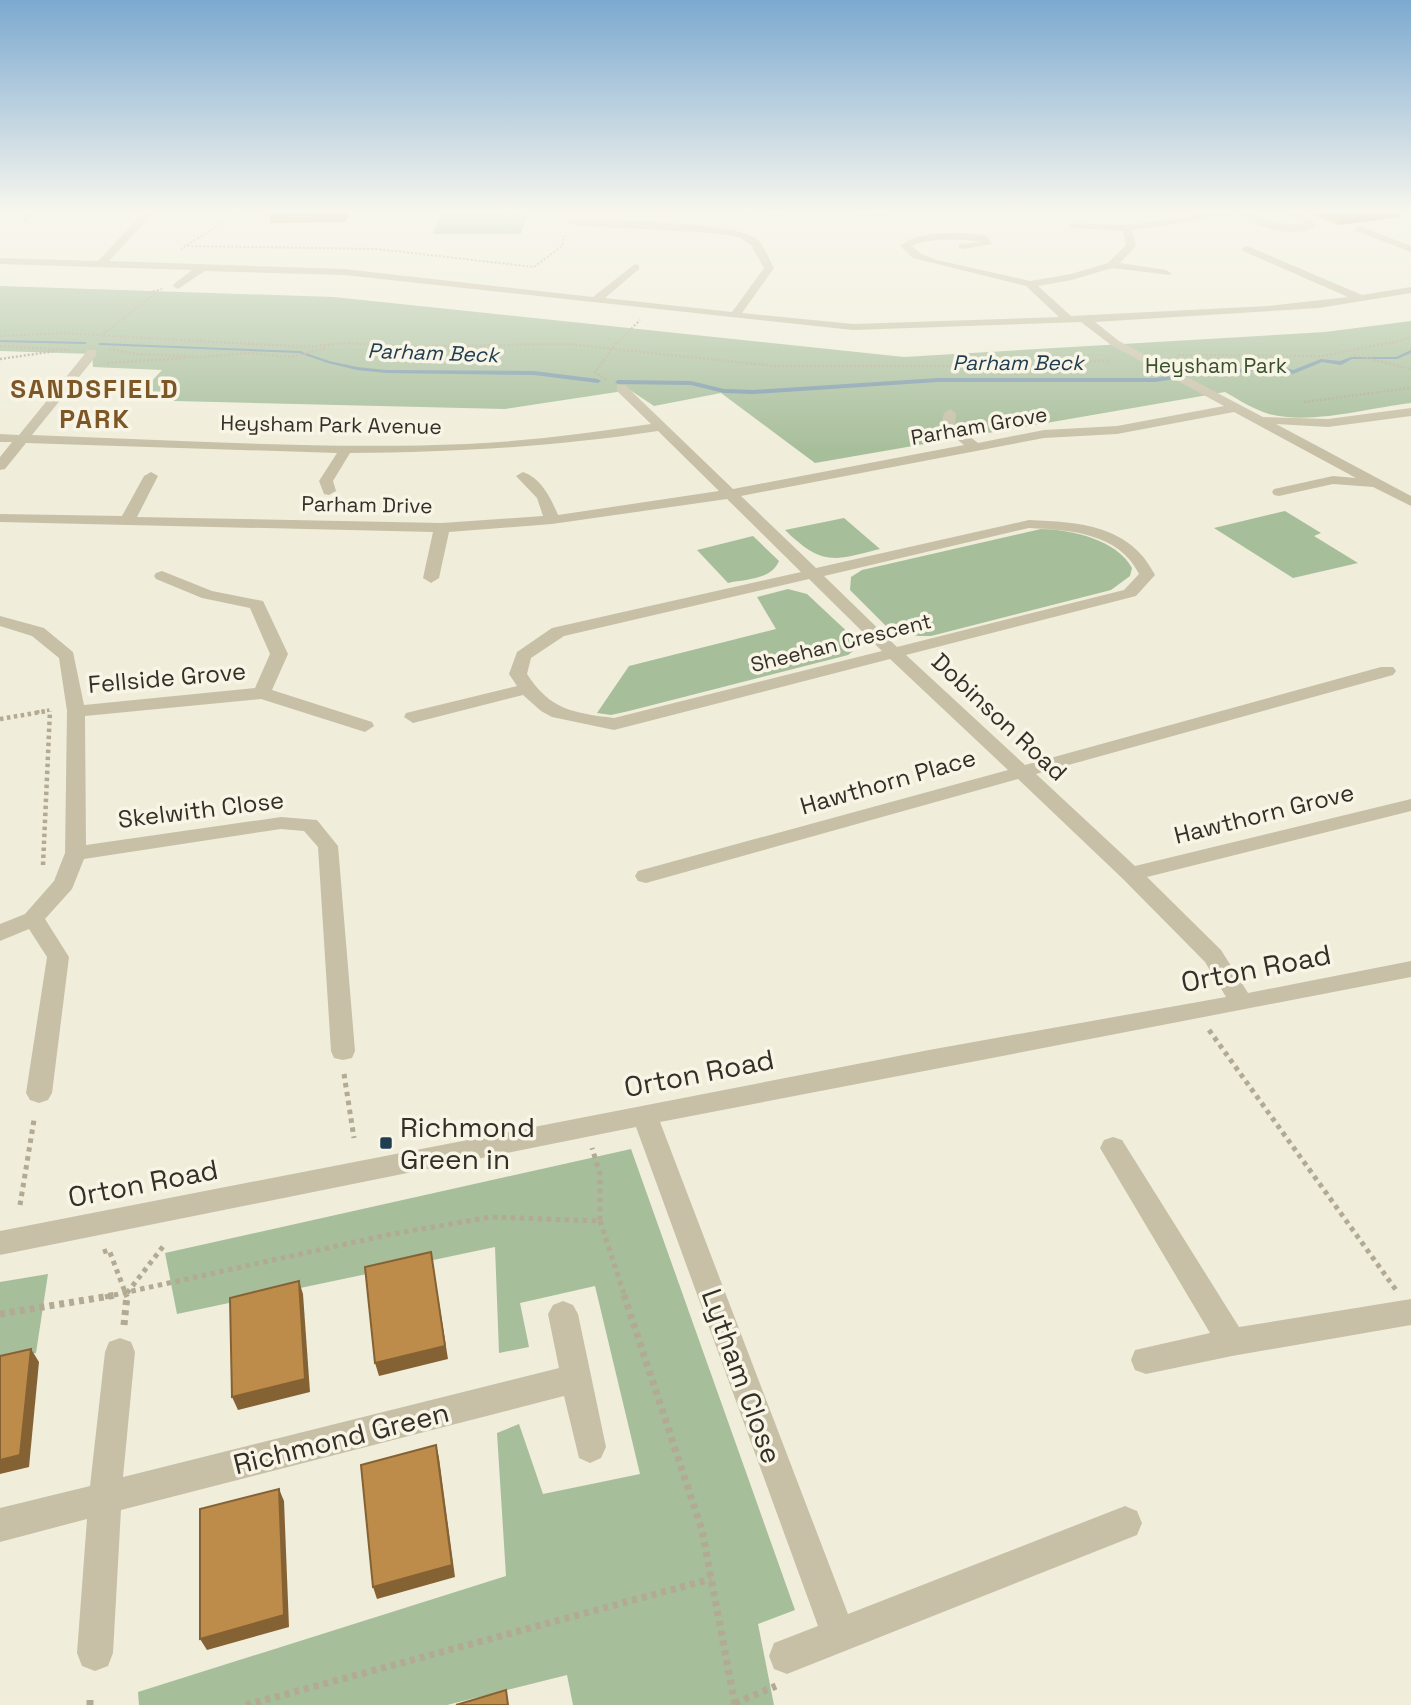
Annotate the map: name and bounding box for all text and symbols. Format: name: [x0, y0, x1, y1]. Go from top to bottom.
water label: Parham Beck: [367, 337, 502, 368]
water label: Parham Beck: [953, 349, 1086, 376]
park label: Heysham Park: [1145, 352, 1287, 379]
district label: SANDSFIELD PARK: [10, 372, 180, 436]
street label: Parham Grove: [909, 400, 1049, 451]
street label: Heysham Park Avenue: [220, 409, 442, 440]
street label: Parham Drive: [301, 490, 433, 519]
street label: Sheehan Crescent: [748, 607, 934, 678]
street label: Dobinson Road: [925, 646, 1074, 787]
street label: Fellside Grove: [87, 655, 247, 700]
street label: Hawthorn Place: [796, 742, 979, 821]
street label: Hawthorn Grove: [1171, 776, 1357, 851]
street label: Skelwith Close: [116, 784, 286, 835]
street label: Orton Road: [1178, 936, 1334, 1000]
street label: Orton Road: [621, 1041, 777, 1105]
place label: Richmond Green in: [400, 1109, 535, 1177]
marker: Richmond Green in: [378, 1135, 394, 1151]
street label: Orton Road: [65, 1151, 221, 1215]
street label: Lytham Close: [694, 1284, 790, 1468]
street label: Richmond Green: [229, 1394, 453, 1482]

